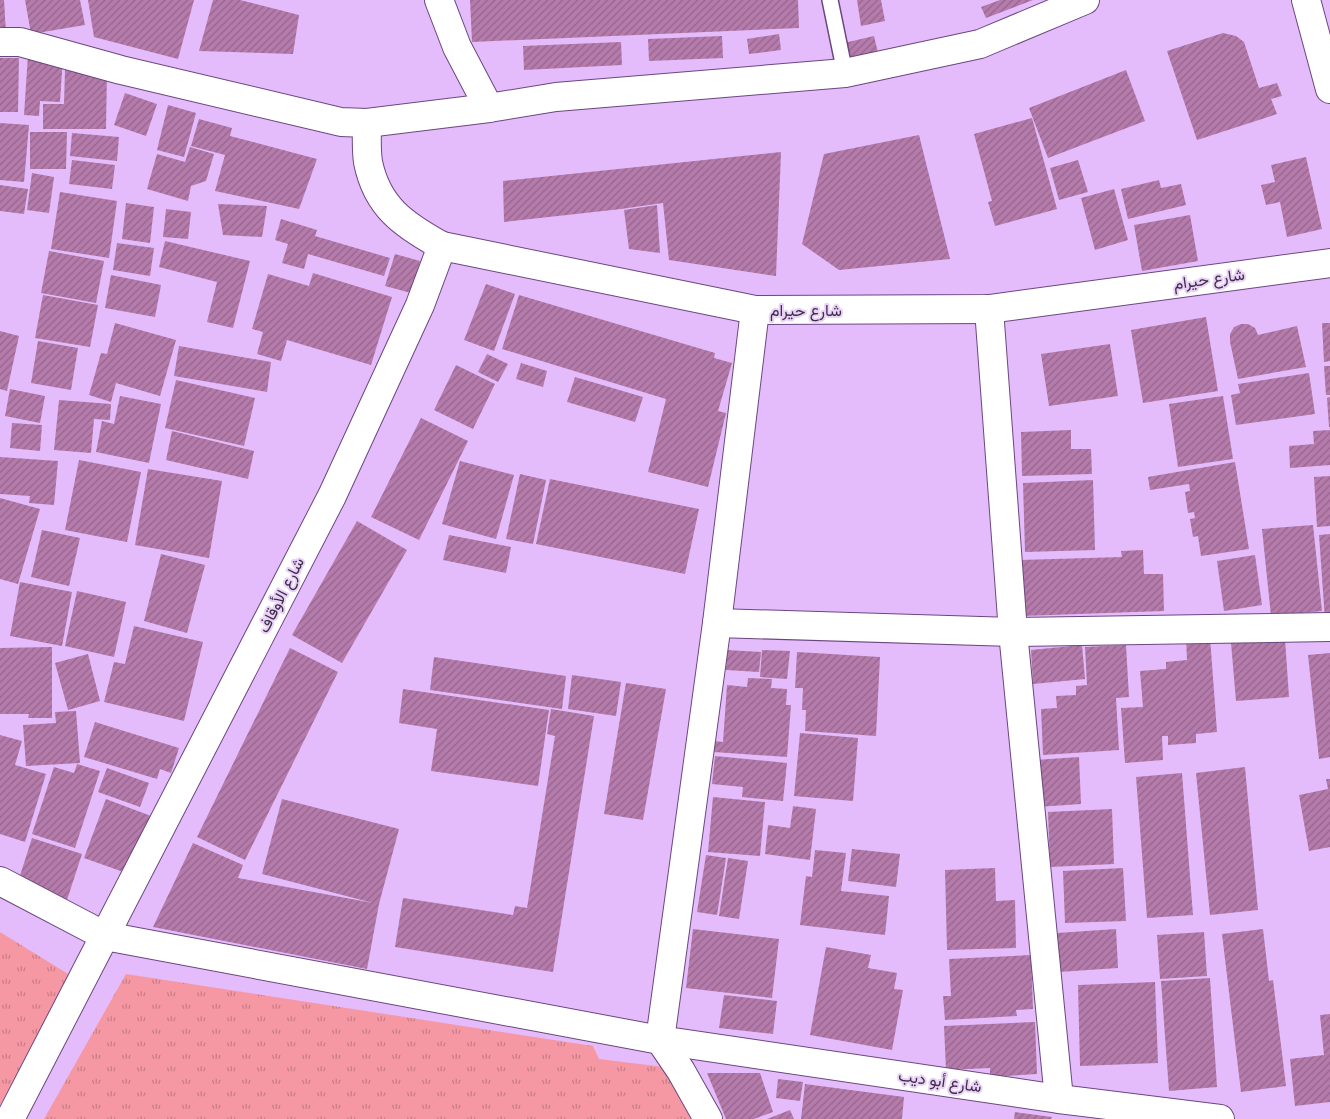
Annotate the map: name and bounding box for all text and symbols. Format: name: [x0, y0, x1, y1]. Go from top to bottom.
street label: شارع حيرام: [1172, 264, 1246, 295]
street label: شارع حيرام: [770, 300, 842, 322]
street label: شارع الأوقاف: [253, 554, 310, 637]
street label: شارع أبو ديب: [897, 1065, 983, 1098]

